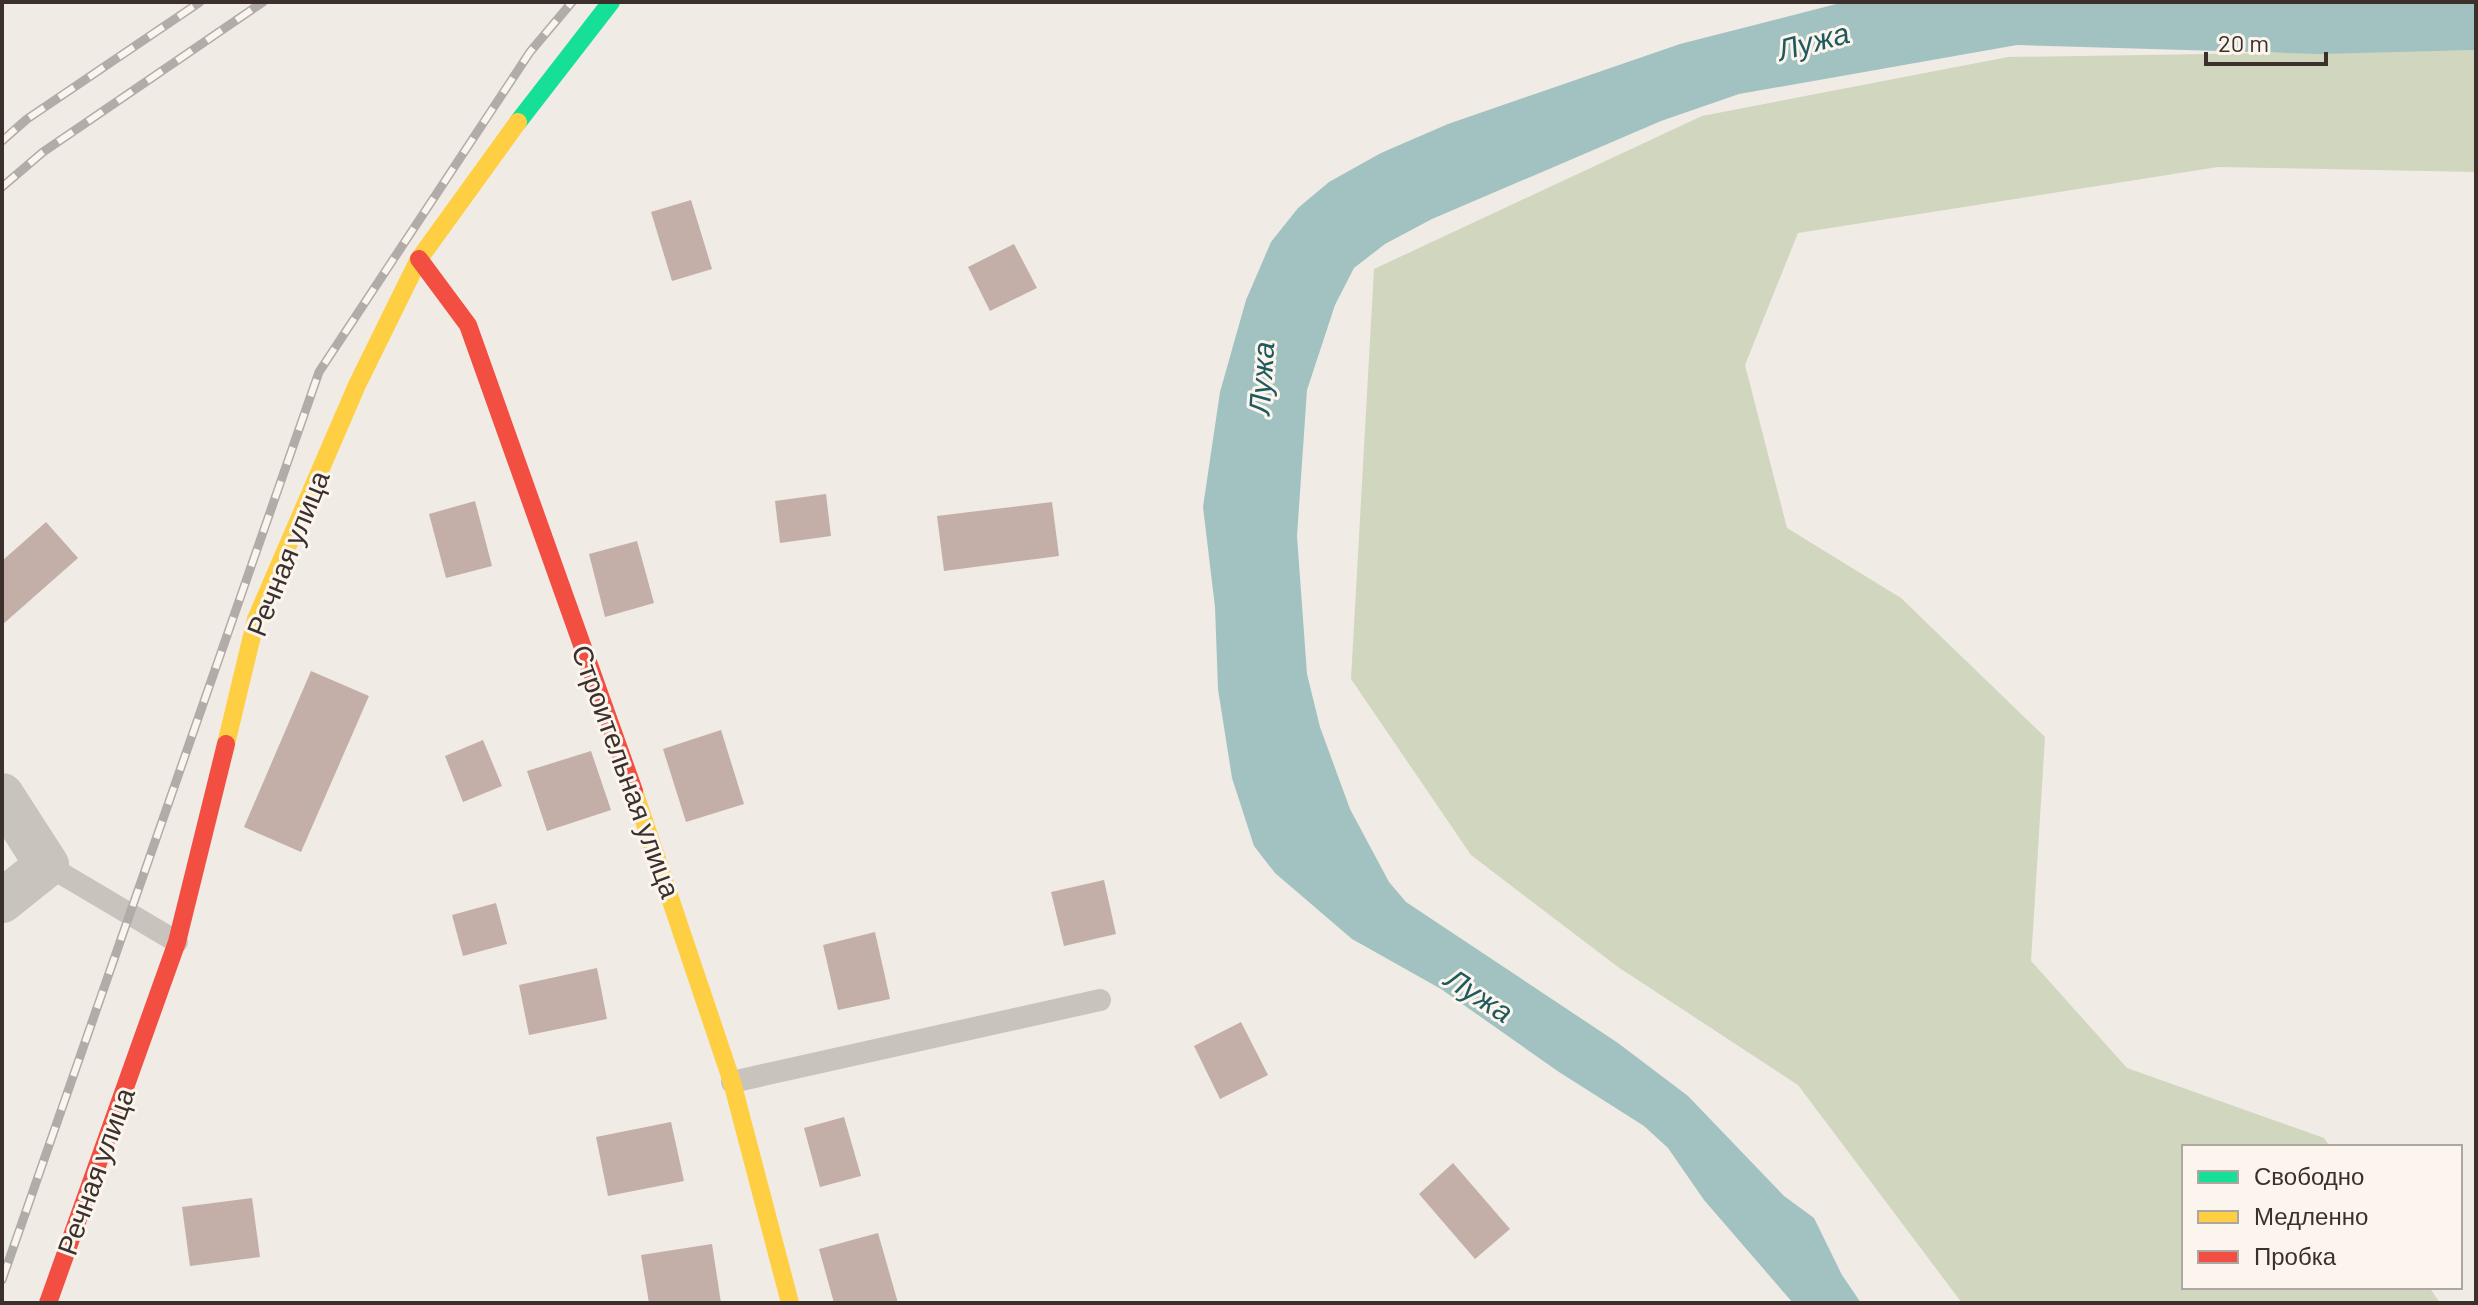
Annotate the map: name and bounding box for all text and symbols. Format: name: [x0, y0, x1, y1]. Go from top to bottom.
water label: Лужа: [1771, 13, 1853, 67]
scale bar: [2206, 16, 2326, 66]
text: 20 m: [2218, 28, 2269, 57]
water label: Лужа: [1239, 340, 1281, 418]
street label: Речная улица: [238, 465, 336, 641]
street label: Строительная улица: [565, 640, 689, 903]
water label: Лужа: [1438, 958, 1521, 1029]
street label: Речная улица: [49, 1082, 141, 1259]
legend: [2182, 1145, 2462, 1289]
text: Свободно: [2254, 1161, 2364, 1190]
text: Медленно: [2254, 1201, 2368, 1230]
text: Пробка: [2254, 1241, 2337, 1270]

